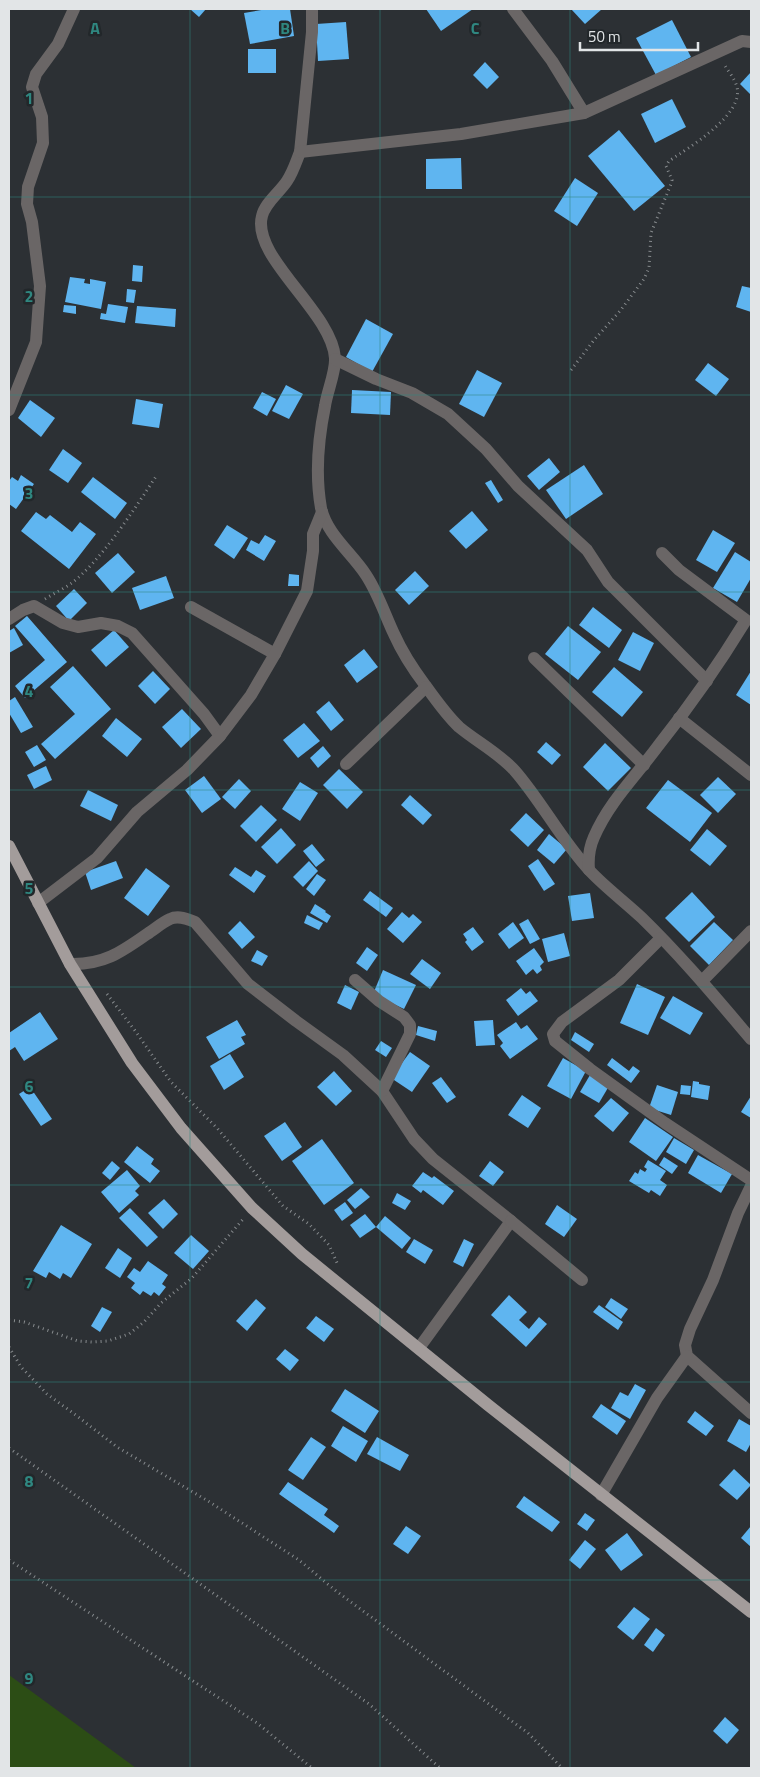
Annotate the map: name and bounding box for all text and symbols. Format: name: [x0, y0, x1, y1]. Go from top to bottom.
text: A: [90, 16, 100, 40]
text: B: [280, 16, 290, 40]
text: C: [471, 16, 480, 40]
scale bar: [580, 20, 698, 52]
text: 50 m: [588, 25, 621, 48]
text: 1: [25, 86, 33, 110]
text: 2: [25, 284, 33, 308]
text: 3: [25, 481, 33, 505]
text: 4: [25, 679, 34, 703]
text: 5: [25, 876, 34, 900]
text: 6: [25, 1074, 34, 1098]
text: 7: [25, 1271, 33, 1295]
text: 8: [25, 1469, 34, 1493]
text: 9: [25, 1666, 34, 1690]

